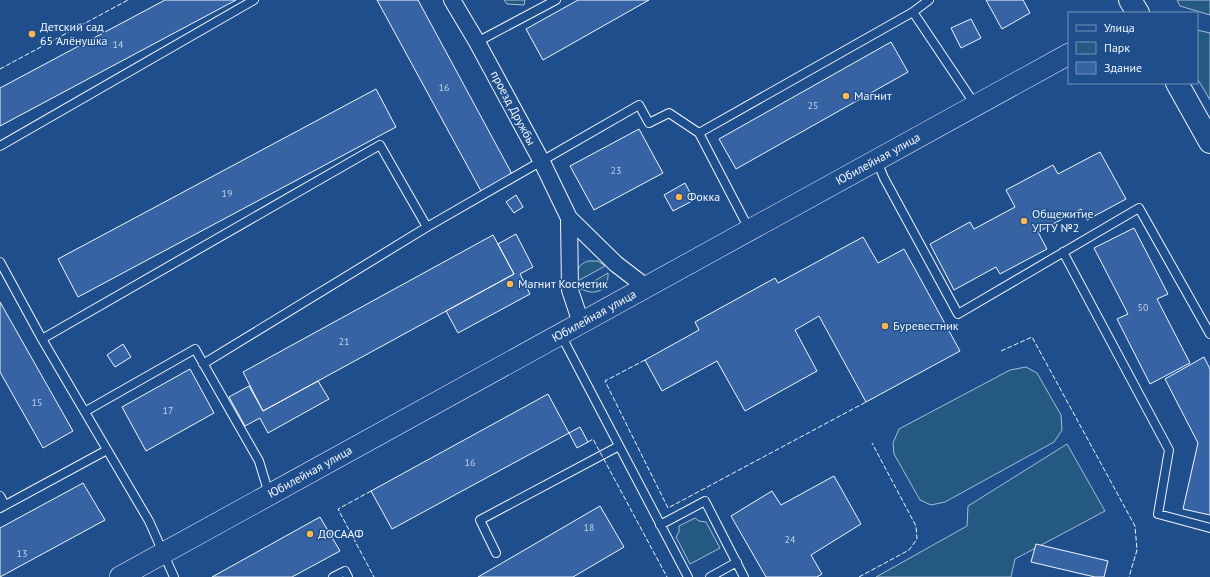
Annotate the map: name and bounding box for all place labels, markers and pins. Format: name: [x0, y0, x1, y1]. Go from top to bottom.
place label: Детский сад 65 Алёнушка: [40, 19, 108, 48]
marker: Детский сад 65 Алёнушка: [27, 29, 37, 39]
place label: Магнит: [854, 88, 892, 103]
marker: Магнит: [841, 91, 851, 101]
place label: Фокка: [687, 189, 720, 204]
marker: Фокка: [674, 192, 684, 202]
place label: Общежитие УГТУ №2: [1032, 206, 1094, 235]
marker: Общежитие УГТУ №2: [1019, 216, 1029, 226]
place label: Магнит Косметик: [518, 276, 608, 291]
marker: Магнит Косметик: [505, 279, 515, 289]
place label: Буревестник: [893, 318, 959, 333]
marker: Буревестник: [880, 321, 890, 331]
place label: ДОСААФ: [318, 526, 364, 541]
marker: ДОСААФ: [305, 529, 315, 539]

